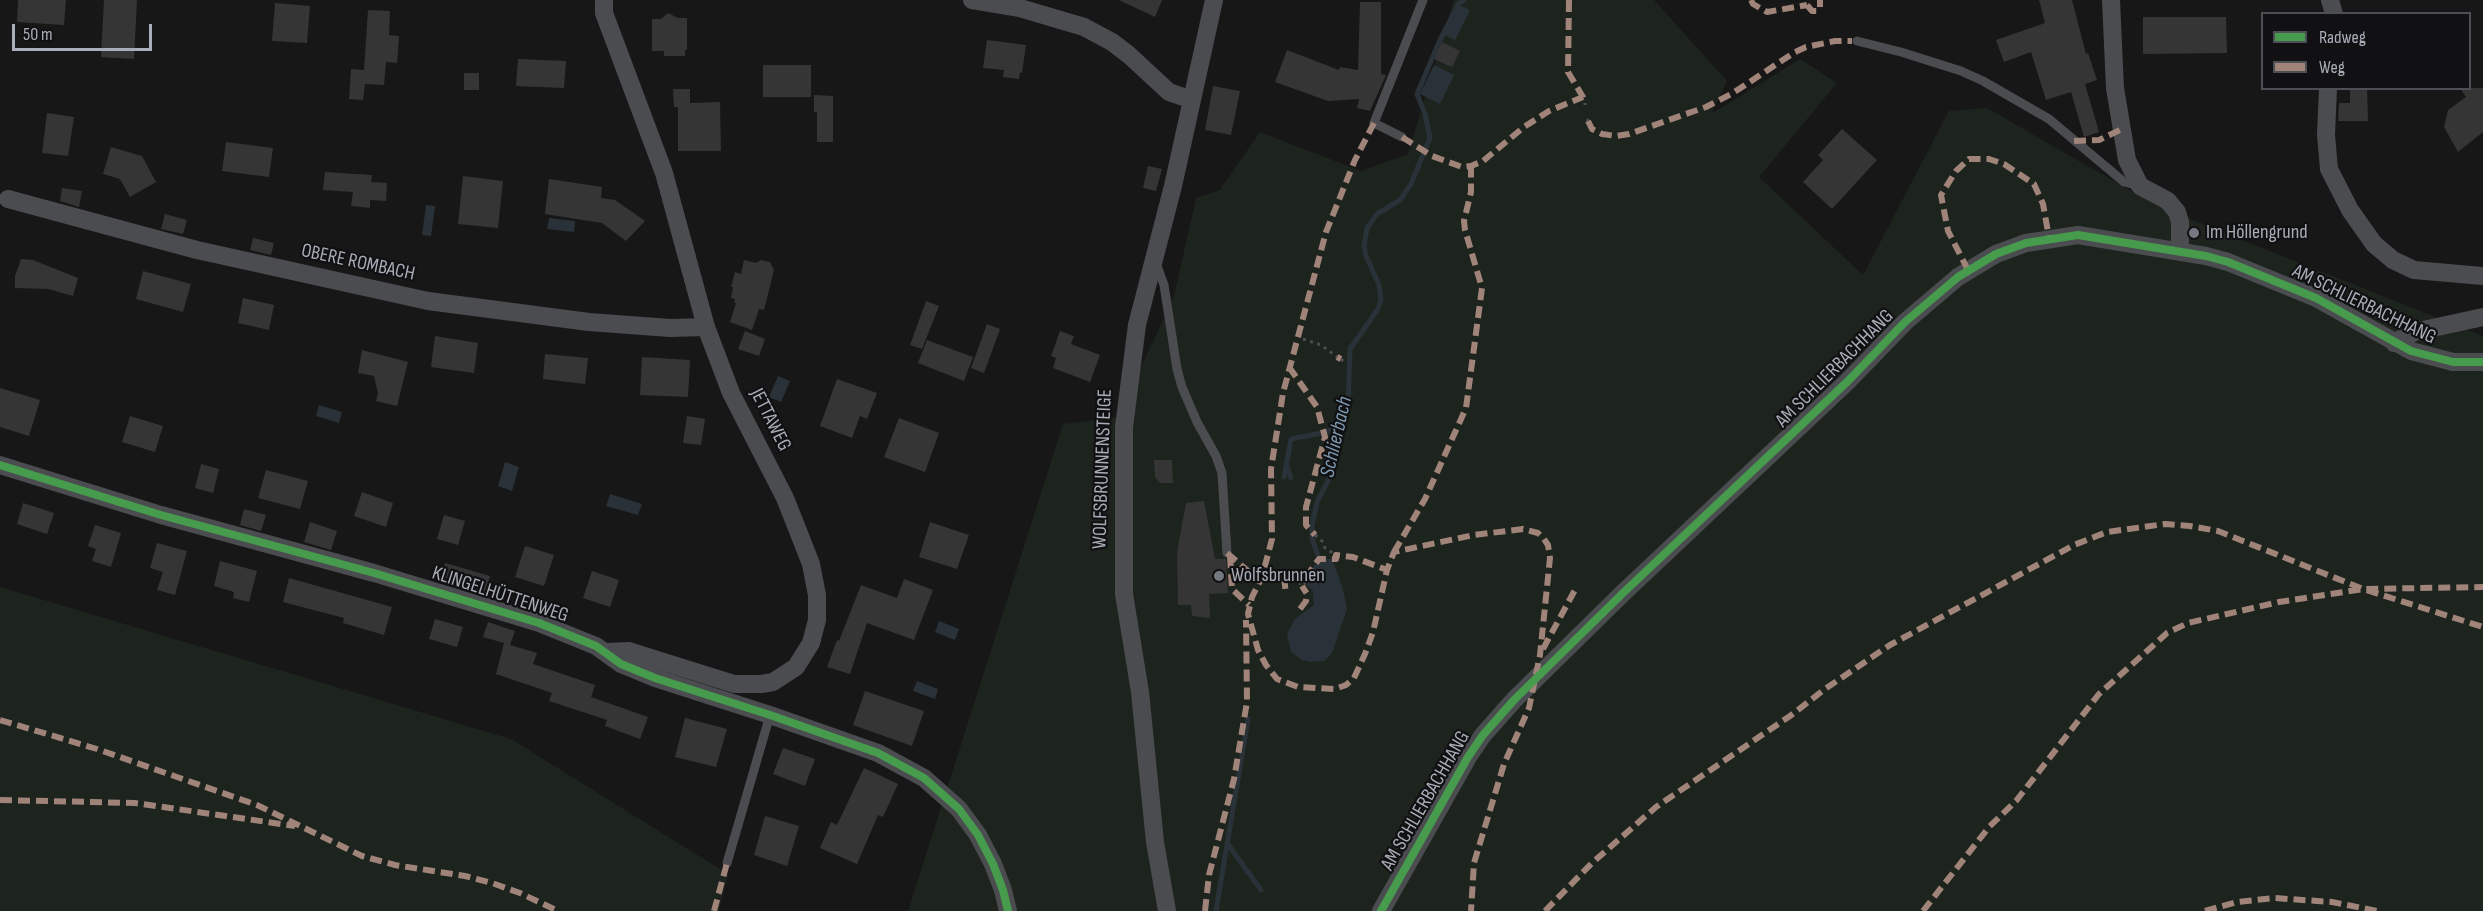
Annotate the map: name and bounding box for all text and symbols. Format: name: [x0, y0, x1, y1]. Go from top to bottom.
scale bar: [15, 12, 154, 50]
legend: [2261, 12, 2471, 90]
text: 50 m: [23, 24, 53, 45]
text: Radweg: [2319, 27, 2366, 48]
text: Weg: [2319, 57, 2345, 78]
place label: Im Höllengrund: [2206, 221, 2308, 245]
marker: Im Höllengrund: [2187, 226, 2201, 240]
street label: OBERE ROMBACH: [299, 239, 417, 287]
street label: AM SCHLIERBACHHANG: [2288, 260, 2440, 350]
street label: AM SCHLIERBACHHANG: [1771, 305, 1899, 433]
street label: JETTAWEG: [744, 385, 796, 455]
street label: WOLFSBRUNNENSTEIGE: [1088, 389, 1118, 549]
water label: Schlierbach: [1315, 394, 1359, 480]
street label: KLINGELHÜTTENWEG: [429, 562, 571, 628]
place label: Wolfsbrunnen: [1231, 564, 1325, 588]
marker: Wolfsbrunnen: [1212, 569, 1226, 583]
street label: AM SCHLIERBACHHANG: [1376, 727, 1476, 875]

